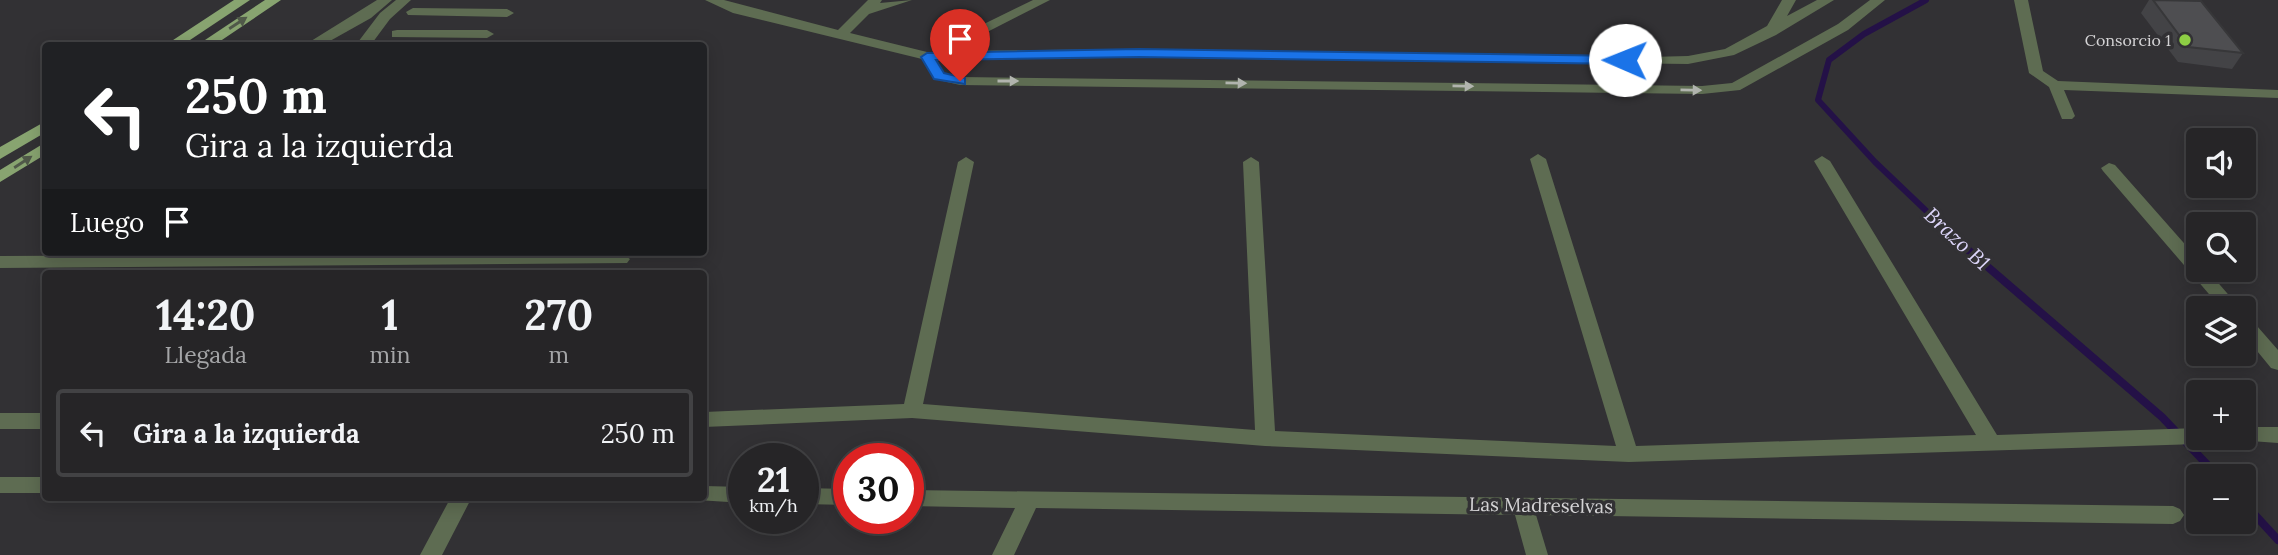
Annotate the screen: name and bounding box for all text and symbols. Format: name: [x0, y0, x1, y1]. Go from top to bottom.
pin: [930, 9, 990, 81]
one-way arrow: [229, 16, 248, 29]
icon: arrive: [941, 20, 979, 58]
position arrow: [1588, 23, 1662, 97]
place label: Consorcio 1: [2085, 30, 2171, 50]
marker: Consorcio 1: [2177, 32, 2193, 48]
text: 250 m: [185, 64, 327, 126]
icon: left: [70, 70, 161, 161]
one-way arrow: [998, 75, 1020, 87]
one-way arrow: [1225, 78, 1247, 89]
one-way arrow: [1452, 80, 1474, 92]
one-way arrow: [1680, 84, 1702, 95]
text: Gira a la izquierda: [185, 125, 454, 166]
map controls: [2186, 128, 2256, 534]
button: sound: [2186, 128, 2256, 198]
one-way arrow: [13, 156, 32, 169]
water label: Brazo B1: [1919, 201, 1996, 276]
icon: arrive: [158, 203, 196, 241]
text: Luego: [70, 206, 144, 239]
button: search: [2186, 212, 2256, 282]
text: 14:20: [156, 288, 256, 342]
text: 1: [381, 288, 398, 342]
text: 270: [524, 288, 593, 342]
button: layers: [2186, 296, 2256, 366]
text: Llegada: [165, 340, 247, 369]
text: min: [369, 340, 410, 369]
text: m: [548, 340, 569, 369]
button: +: [2186, 380, 2256, 450]
icon: left: [74, 414, 112, 452]
text: Gira a la izquierda: [133, 417, 360, 450]
text: 250 m: [601, 417, 675, 450]
speed limit sign: 30: [833, 443, 924, 534]
text: 21: [757, 457, 790, 502]
button: −: [2186, 464, 2256, 534]
street label: Las Madreselvas: [1469, 492, 1613, 518]
text: km/h: [749, 494, 798, 517]

